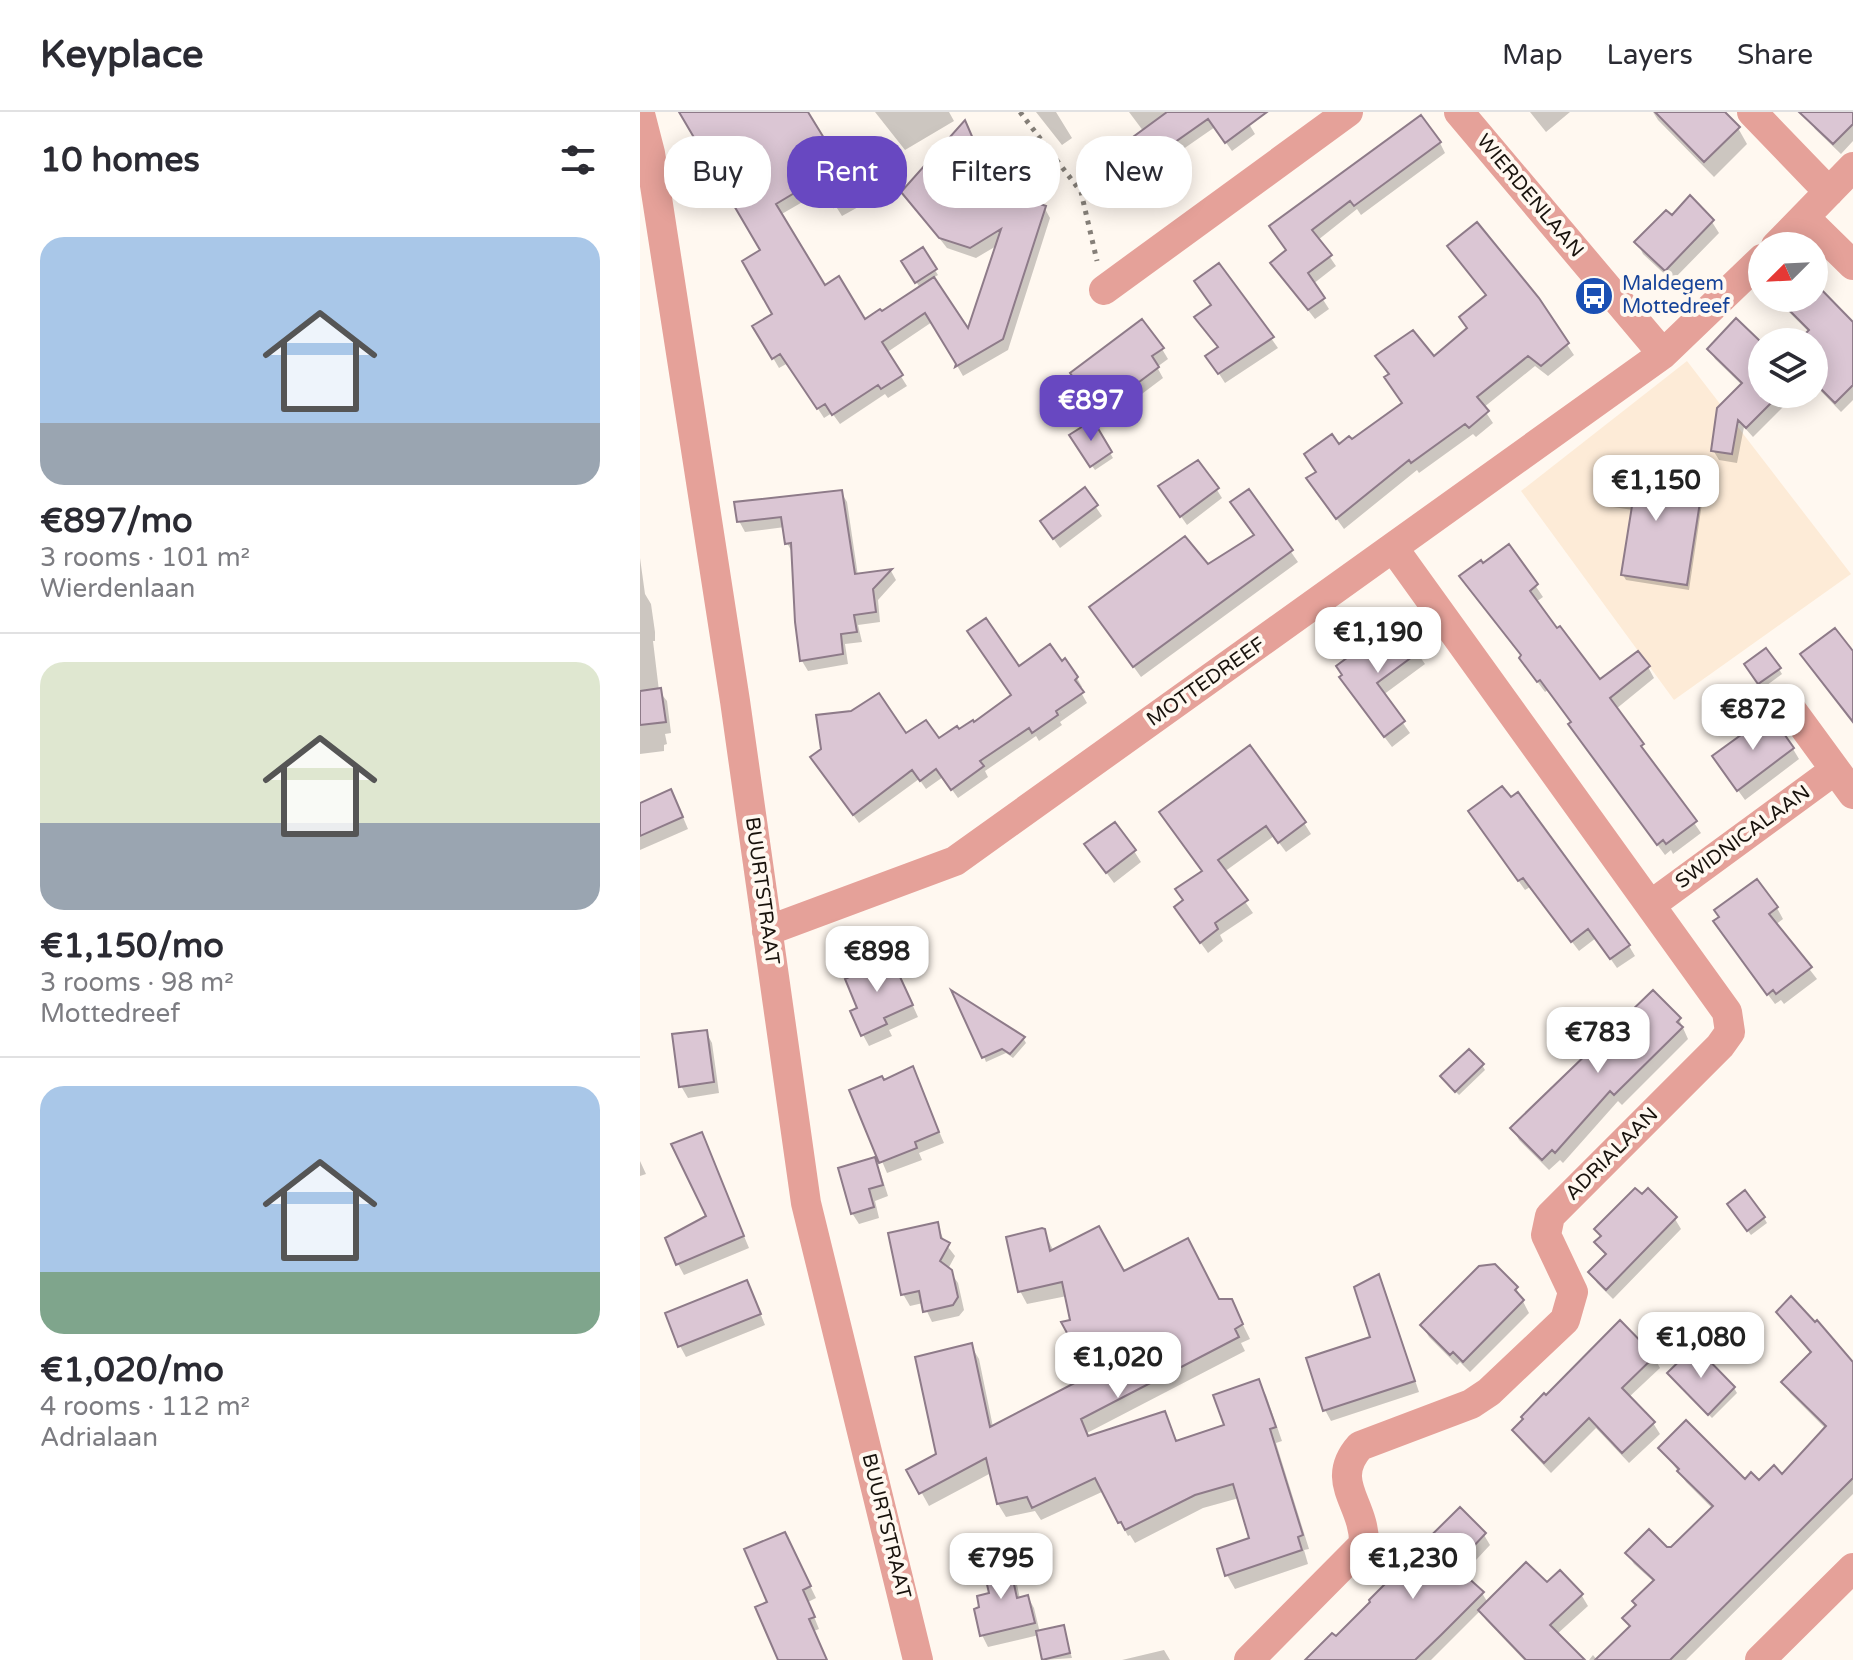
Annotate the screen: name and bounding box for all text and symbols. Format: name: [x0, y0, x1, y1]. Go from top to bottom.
text: Keyplace: [40, 32, 204, 78]
text: Map: [1502, 38, 1563, 72]
text: Layers: [1607, 38, 1693, 72]
text: Share: [1737, 38, 1813, 72]
street label: WIERDENLAAN: [1472, 130, 1588, 262]
chip: Buy: [664, 136, 771, 208]
chip: Rent: [787, 136, 907, 208]
chip: Filters: [923, 136, 1060, 208]
chip: New: [1076, 136, 1192, 208]
icon: filters: [556, 138, 600, 182]
text: 10 homes: [40, 140, 200, 181]
north arrow: [1748, 232, 1828, 312]
map controls: [1748, 232, 1828, 408]
place label: Maldegem Mottedreef: [1622, 272, 1730, 319]
bus stop icon: Maldegem Mottedreef: [1573, 275, 1615, 317]
icon: home: [248, 289, 392, 433]
button: layers: [1748, 328, 1828, 408]
pin: €897: [1044, 375, 1138, 443]
text: €897: [1058, 385, 1124, 416]
pin: €1,150: [1591, 455, 1721, 523]
text: €1,150: [1611, 465, 1701, 496]
text: €897/mo: [40, 501, 193, 542]
text: 3 rooms · 101 m²: [40, 542, 250, 573]
text: Wierdenlaan: [40, 573, 195, 604]
pin: €1,190: [1313, 607, 1443, 675]
text: €1,190: [1333, 617, 1423, 648]
street label: MOTTEDREEF: [1142, 632, 1270, 732]
pin: €872: [1706, 684, 1800, 752]
text: €872: [1720, 694, 1786, 725]
icon: home: [248, 714, 392, 858]
street label: SWIDNICALAAN: [1671, 780, 1815, 894]
street label: BUURTSTRAAT: [740, 816, 784, 966]
text: €1,150/mo: [40, 926, 224, 967]
pin: €898: [830, 926, 924, 994]
text: €898: [844, 936, 910, 967]
text: 3 rooms · 98 m²: [40, 967, 234, 998]
text: Mottedreef: [40, 998, 180, 1029]
pin: €783: [1551, 1007, 1645, 1075]
text: €783: [1565, 1017, 1631, 1048]
street label: ADRIALAAN: [1561, 1103, 1663, 1205]
icon: home: [248, 1138, 392, 1282]
pin: €1,080: [1636, 1312, 1766, 1380]
text: €1,080: [1656, 1322, 1746, 1353]
pin: €1,020: [1053, 1332, 1183, 1400]
text: €1,020: [1073, 1342, 1163, 1373]
text: €1,020/mo: [40, 1350, 224, 1391]
text: 4 rooms · 112 m²: [40, 1391, 250, 1422]
text: Adrialaan: [40, 1422, 158, 1453]
street label: BUURTSTRAAT: [856, 1451, 916, 1601]
pin: €795: [954, 1533, 1048, 1601]
pin: €1,230: [1348, 1533, 1478, 1601]
text: €795: [968, 1543, 1034, 1574]
text: €1,230: [1368, 1543, 1458, 1574]

